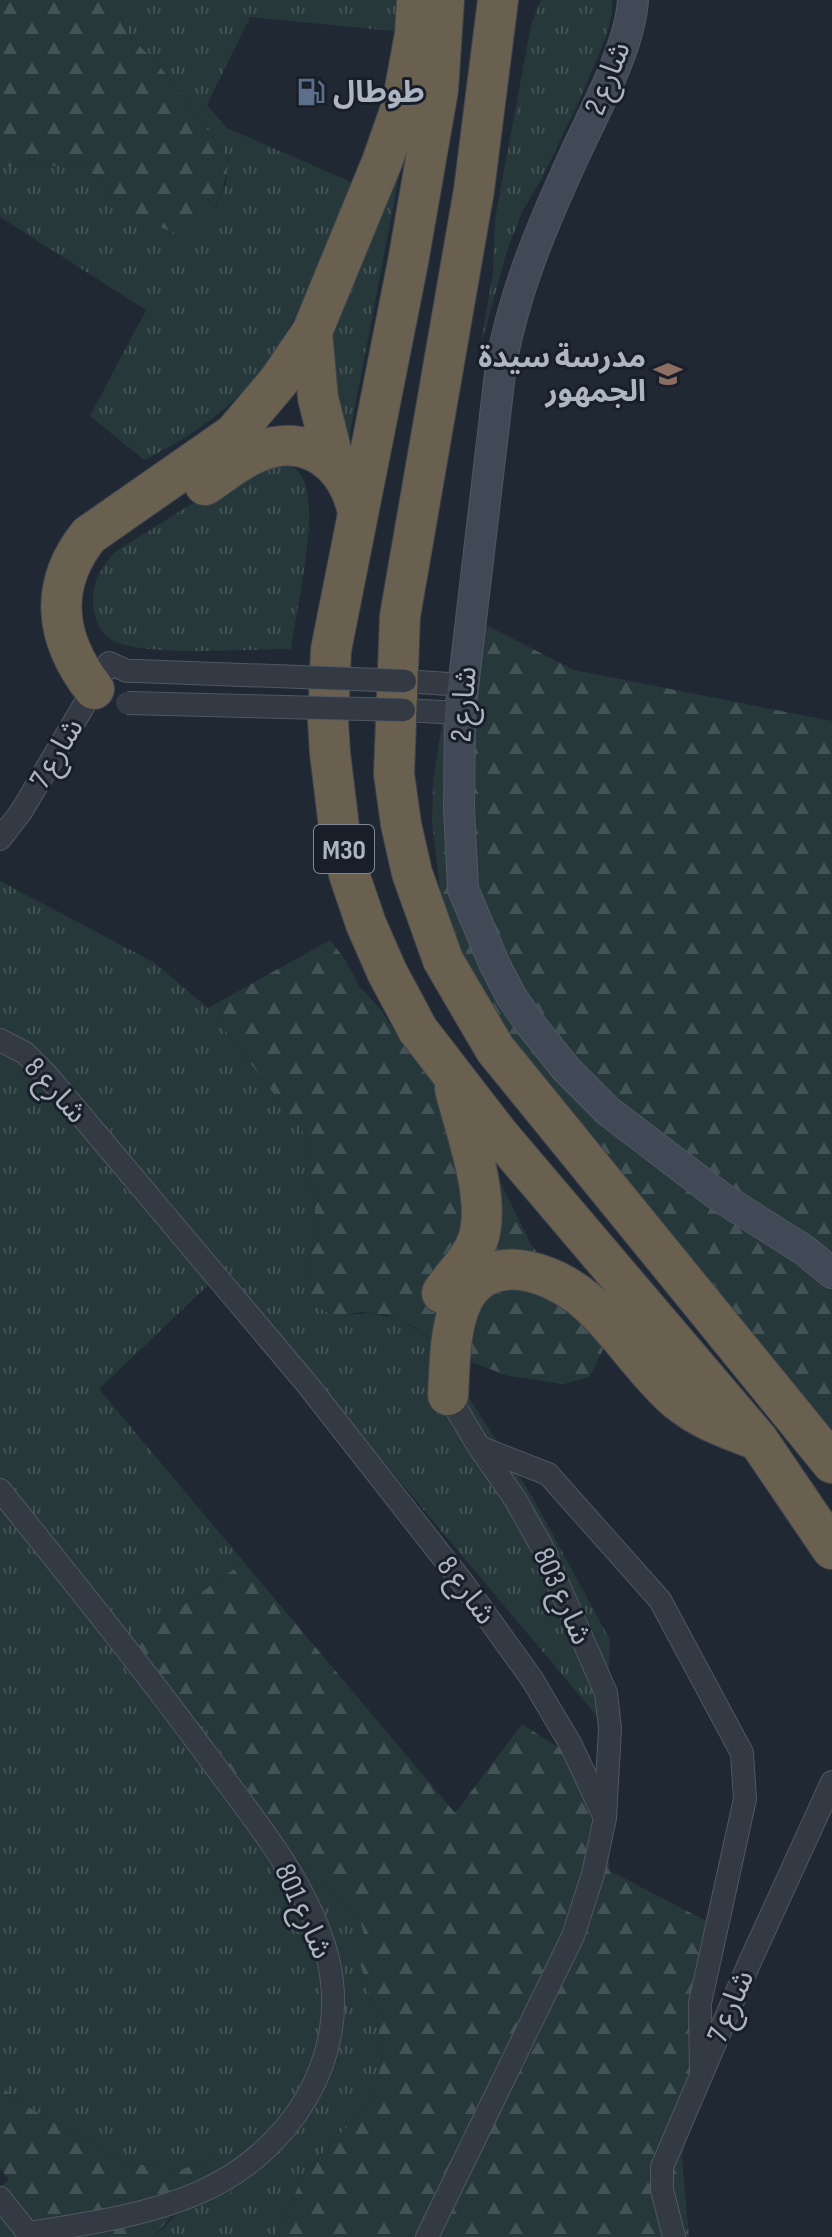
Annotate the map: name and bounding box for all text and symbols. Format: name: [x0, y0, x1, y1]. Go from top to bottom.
street label: شارع 2: [577, 37, 642, 121]
place label: طوطال: [333, 75, 425, 111]
fuel station icon: طوطال: [296, 77, 326, 107]
place label: مدرسة سيدة الجمهور: [478, 340, 646, 410]
school or university icon: مدرسة سيدة الجمهور: [653, 359, 683, 389]
street label: شارع 2: [443, 665, 488, 743]
street label: شارع 7: [22, 712, 94, 797]
road number: M30: [314, 825, 374, 873]
street label: شارع 8: [14, 1050, 94, 1133]
street label: شارع 803: [522, 1542, 599, 1652]
street label: شارع 8: [426, 1549, 504, 1634]
street label: شارع 801: [264, 1858, 340, 1966]
street label: شارع 7: [700, 1965, 765, 2049]

